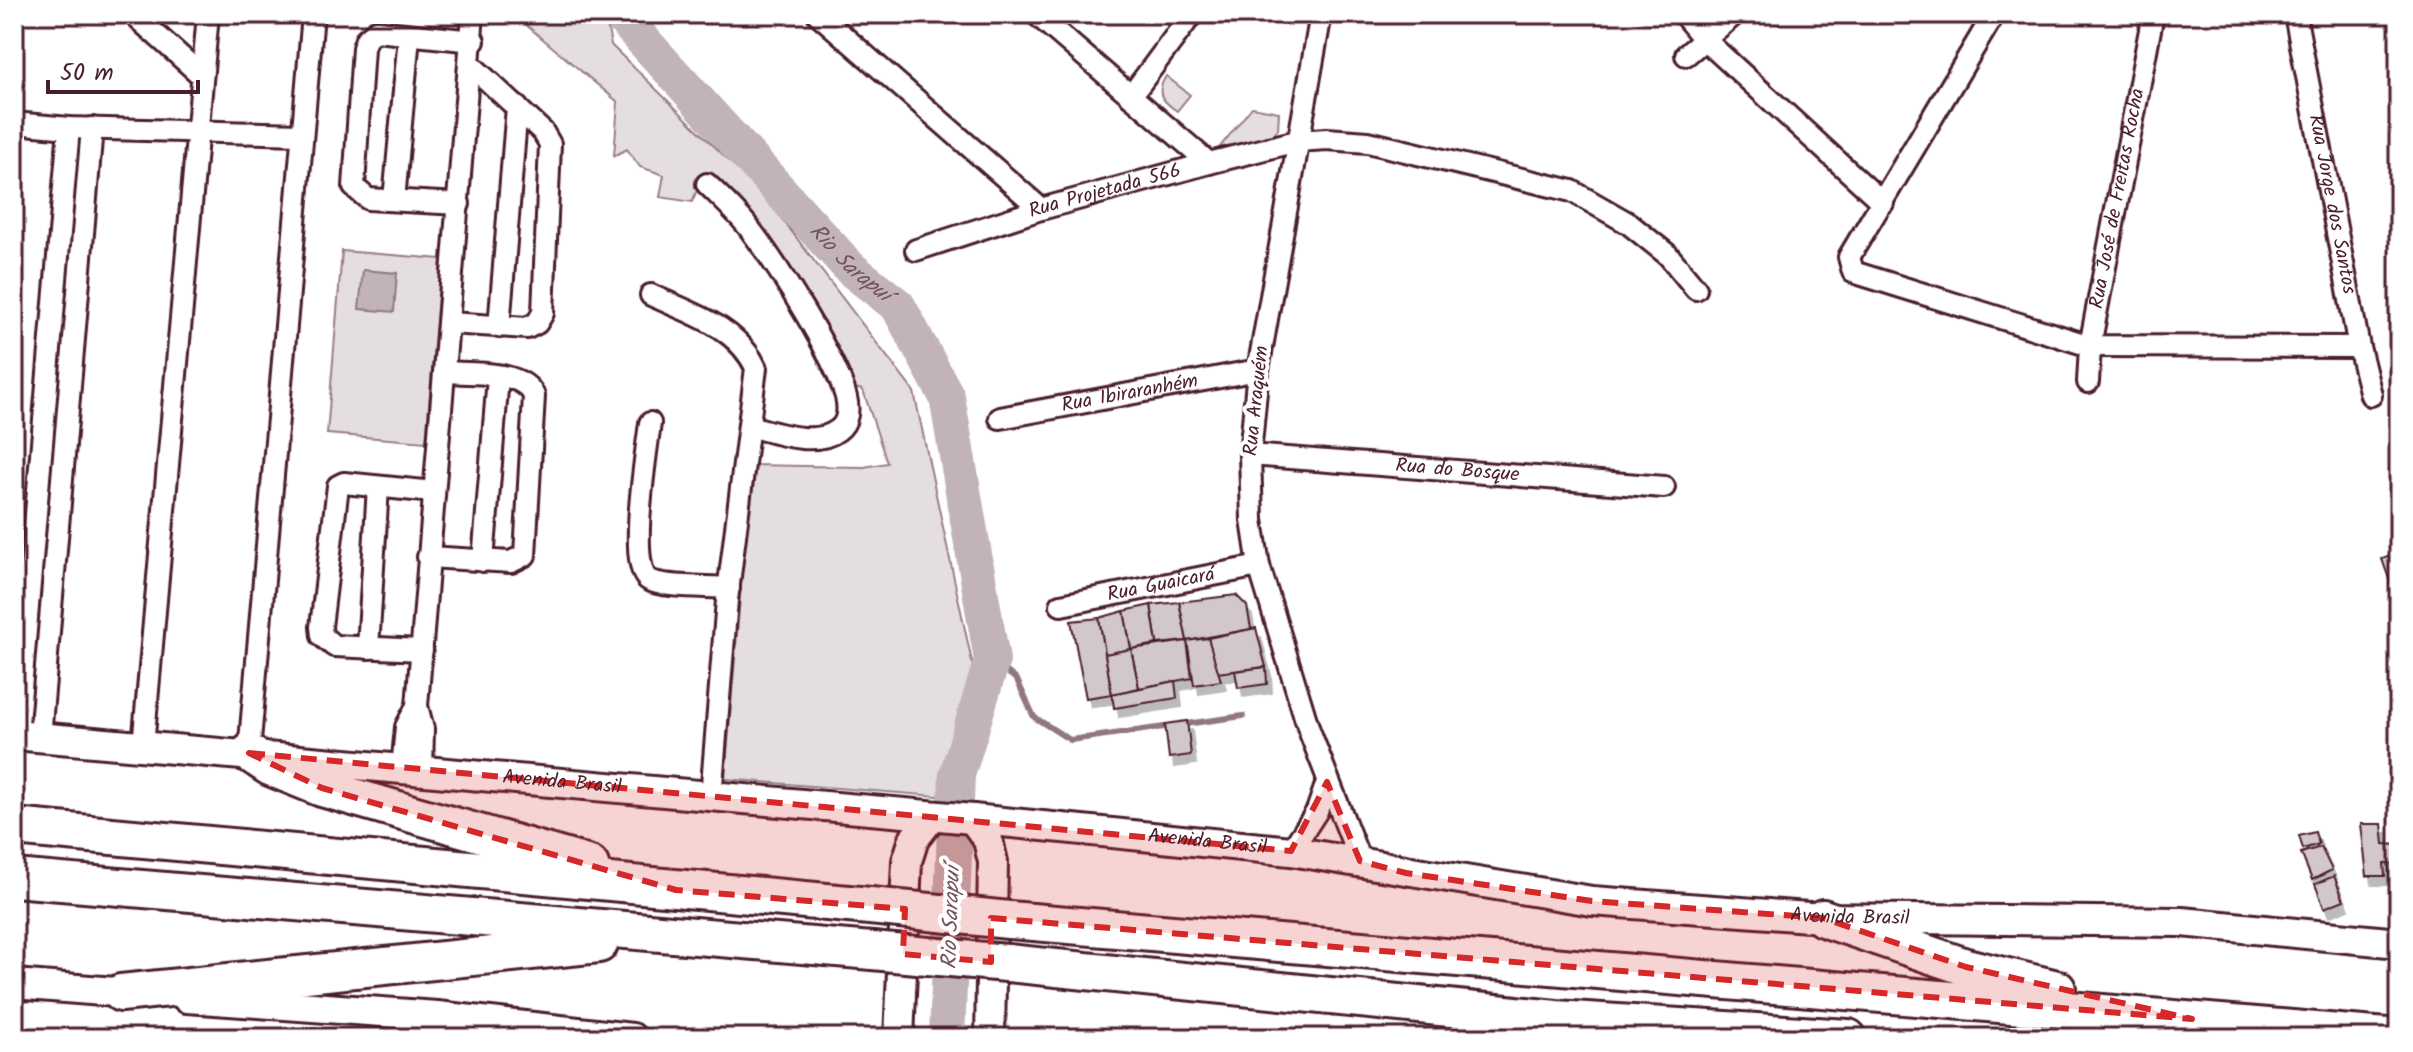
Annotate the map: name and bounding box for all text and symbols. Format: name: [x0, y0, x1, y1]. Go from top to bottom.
scale bar: [48, 44, 198, 94]
text: 50 m: [60, 54, 114, 93]
street label: Rua José de Freitas Rocha: [2081, 86, 2155, 312]
street label: Rua Jorge dos Santos: [2299, 112, 2365, 297]
street label: Rua Projetada 566: [1025, 155, 1185, 228]
water label: Rio Sarapuí: [800, 216, 905, 316]
street label: Rua Araquém: [1235, 344, 1279, 458]
street label: Rua Ibiraranhém: [1059, 365, 1201, 422]
street label: Rua do Bosque: [1394, 450, 1521, 492]
street label: Rua Guaicará: [1104, 559, 1219, 612]
street label: Avenida Brasil: [501, 762, 623, 804]
street label: Avenida Brasil: [1146, 821, 1268, 864]
water label: Rio Sarapuí: [933, 858, 972, 970]
street label: Avenida Brasil: [1789, 900, 1910, 935]

